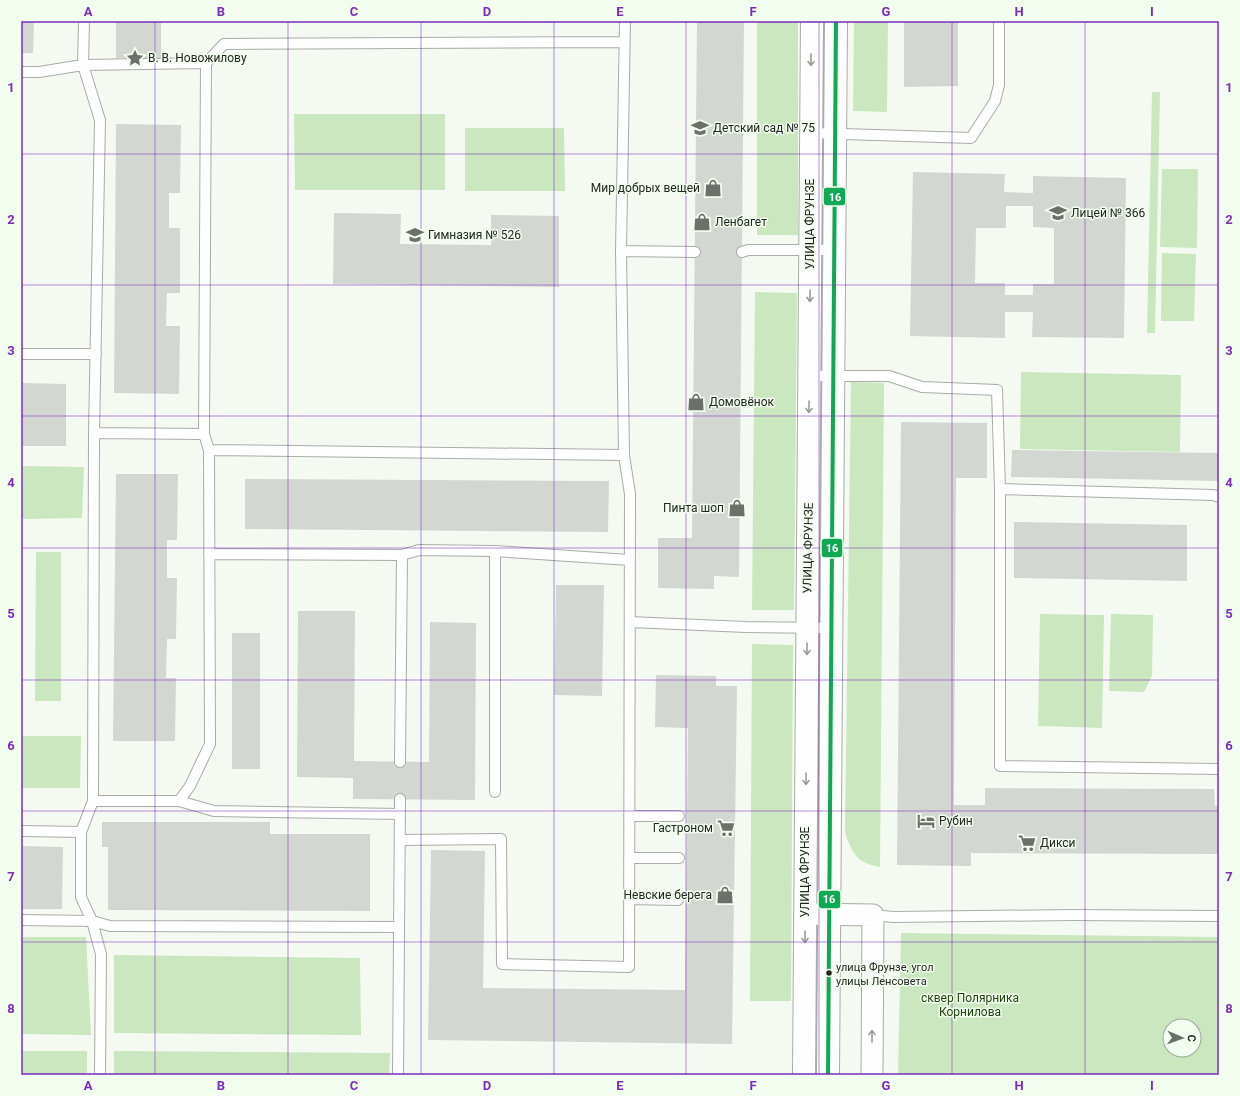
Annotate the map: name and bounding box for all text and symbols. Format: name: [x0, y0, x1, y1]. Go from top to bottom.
text: A: [84, 4, 93, 19]
text: B: [217, 4, 225, 19]
text: C: [350, 4, 359, 19]
text: D: [483, 4, 491, 19]
text: E: [616, 4, 624, 19]
text: F: [749, 4, 757, 19]
text: G: [882, 4, 891, 19]
text: H: [1014, 4, 1024, 19]
text: I: [1150, 4, 1154, 19]
place icon: В. В. Новожилову: [125, 48, 145, 68]
place label: В. В. Новожилову: [148, 51, 247, 65]
one-way arrow: [807, 53, 815, 66]
text: 1: [7, 80, 15, 95]
text: 1: [1225, 80, 1233, 95]
school or university icon: Детский сад № 75: [690, 118, 710, 138]
place label: Детский сад № 75: [713, 121, 815, 135]
shop icon: Мир добрых вещей: [703, 178, 723, 198]
street label: УЛИЦА ФРУНЗЕ: [803, 178, 817, 269]
place label: Мир добрых вещей: [591, 181, 700, 195]
line badge: 16: [823, 187, 846, 206]
text: 16: [829, 191, 841, 204]
school or university icon: Лицей № 366: [1048, 203, 1068, 223]
place label: Лицей № 366: [1071, 206, 1146, 220]
text: 2: [7, 212, 15, 227]
shop icon: Ленбагет: [692, 212, 712, 232]
text: 2: [1225, 212, 1233, 227]
place label: Ленбагет: [715, 215, 767, 229]
school or university icon: Гимназия № 526: [405, 225, 425, 245]
place label: Гимназия № 526: [428, 228, 521, 242]
one-way arrow: [806, 289, 814, 302]
text: 3: [7, 343, 15, 358]
text: 3: [1225, 343, 1233, 358]
shop icon: Домовёнок: [686, 392, 706, 412]
place label: Домовёнок: [709, 395, 775, 409]
one-way arrow: [805, 400, 813, 413]
text: 4: [7, 475, 15, 490]
text: 4: [1225, 475, 1233, 490]
shop icon: Пинта шоп: [727, 498, 747, 518]
place label: Пинта шоп: [663, 501, 724, 515]
street label: УЛИЦА ФРУНЗЕ: [800, 502, 816, 594]
line badge: 16: [821, 538, 843, 558]
text: 16: [826, 542, 838, 555]
text: 5: [7, 606, 15, 621]
text: 5: [1225, 606, 1233, 621]
one-way arrow: [803, 642, 811, 655]
text: 6: [7, 738, 15, 753]
text: 6: [1225, 738, 1233, 753]
one-way arrow: [802, 772, 810, 785]
hotel icon: Рубин: [916, 811, 936, 831]
place label: Рубин: [939, 814, 973, 828]
supermarket icon: Гастроном: [716, 818, 736, 838]
place label: Гастроном: [653, 821, 713, 835]
street label: УЛИЦА ФРУНЗЕ: [798, 826, 812, 917]
supermarket icon: Дикси: [1017, 833, 1037, 853]
place label: Дикси: [1040, 836, 1076, 850]
text: 7: [7, 869, 15, 884]
text: 7: [1225, 869, 1233, 884]
shop icon: Невские берега: [715, 885, 735, 905]
place label: Невские берега: [624, 888, 712, 902]
line badge: 16: [818, 890, 841, 909]
text: 16: [823, 893, 835, 906]
one-way arrow: [801, 930, 809, 943]
place label: улица Фрунзе, угол улицы Ленсовета: [836, 961, 934, 988]
marker: улица Фрунзе, угол улицы Ленсовета: [824, 968, 834, 978]
park label: сквер Полярника Корнилова: [921, 991, 1019, 1019]
text: 8: [7, 1001, 15, 1016]
text: 8: [1225, 1001, 1233, 1016]
north arrow: [1162, 1018, 1202, 1058]
one-way arrow: [868, 1030, 876, 1043]
text: С: [1185, 1035, 1198, 1042]
text: A: [84, 1078, 93, 1093]
text: B: [217, 1078, 225, 1093]
text: C: [350, 1078, 359, 1093]
text: D: [483, 1078, 491, 1093]
text: E: [616, 1078, 624, 1093]
text: F: [749, 1078, 757, 1093]
text: G: [882, 1078, 891, 1093]
text: H: [1014, 1078, 1024, 1093]
text: I: [1150, 1078, 1154, 1093]

